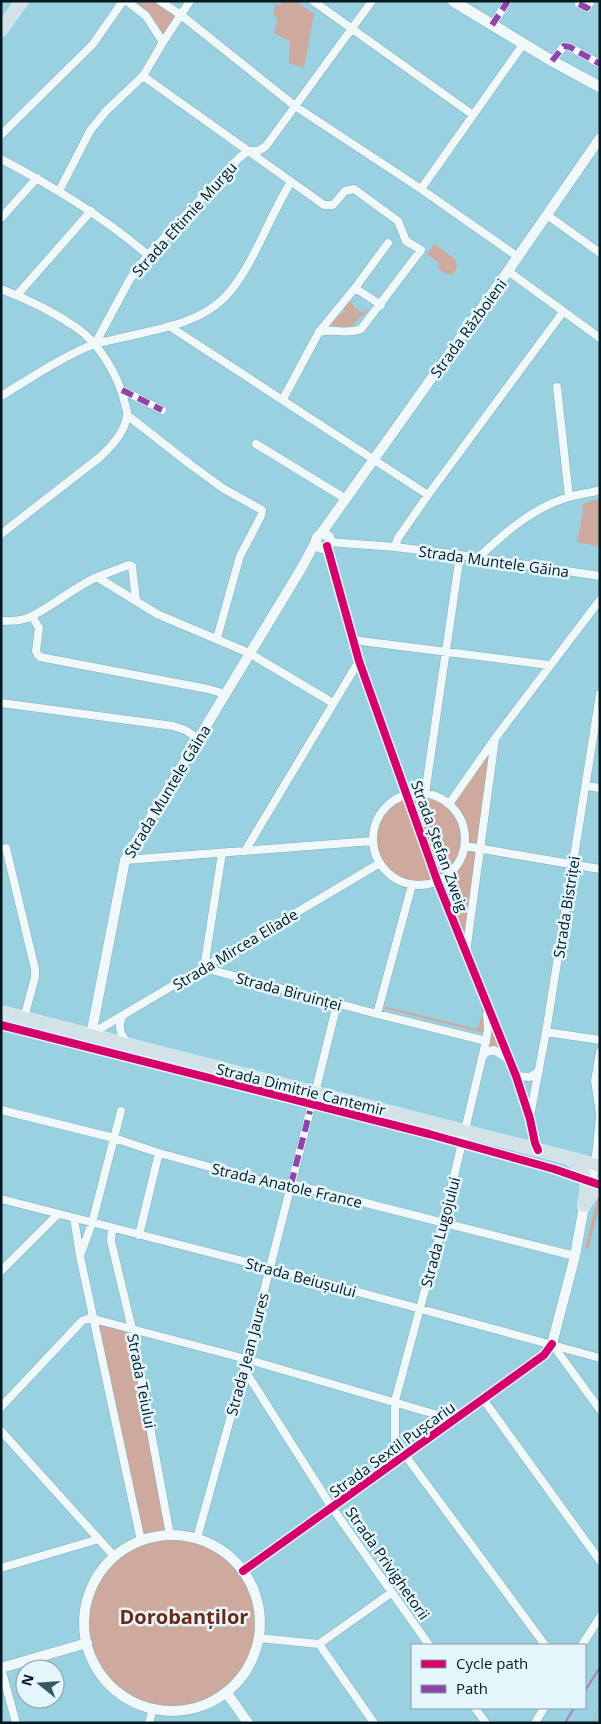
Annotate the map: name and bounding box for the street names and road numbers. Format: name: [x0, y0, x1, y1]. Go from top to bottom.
street label: Strada Eftimie Murgu: [127, 157, 241, 281]
street label: Strada Războieni: [425, 275, 511, 381]
street label: Strada Muntele Găina: [417, 541, 571, 581]
street label: Strada Muntele Găina: [119, 721, 215, 861]
street label: Strada Ștefan Zweig: [407, 778, 473, 914]
street label: Strada Bistriței: [548, 855, 584, 959]
street label: Strada Mircea Eliade: [169, 904, 301, 994]
street label: Strada Biruinței: [234, 967, 344, 1015]
street label: Strada Dimitrie Cantemir: [214, 1058, 388, 1120]
street label: Strada Anatole France: [210, 1158, 364, 1212]
street label: Strada Lugojului: [416, 1175, 464, 1289]
street label: Strada Beiușului: [244, 1253, 358, 1301]
street label: Strada Jean Jaures: [221, 1290, 273, 1418]
street label: Strada Teiului: [123, 1332, 161, 1430]
street label: Strada Sextil Pușcariu: [325, 1397, 459, 1501]
street label: Strada Privighetorii: [342, 1503, 434, 1623]

